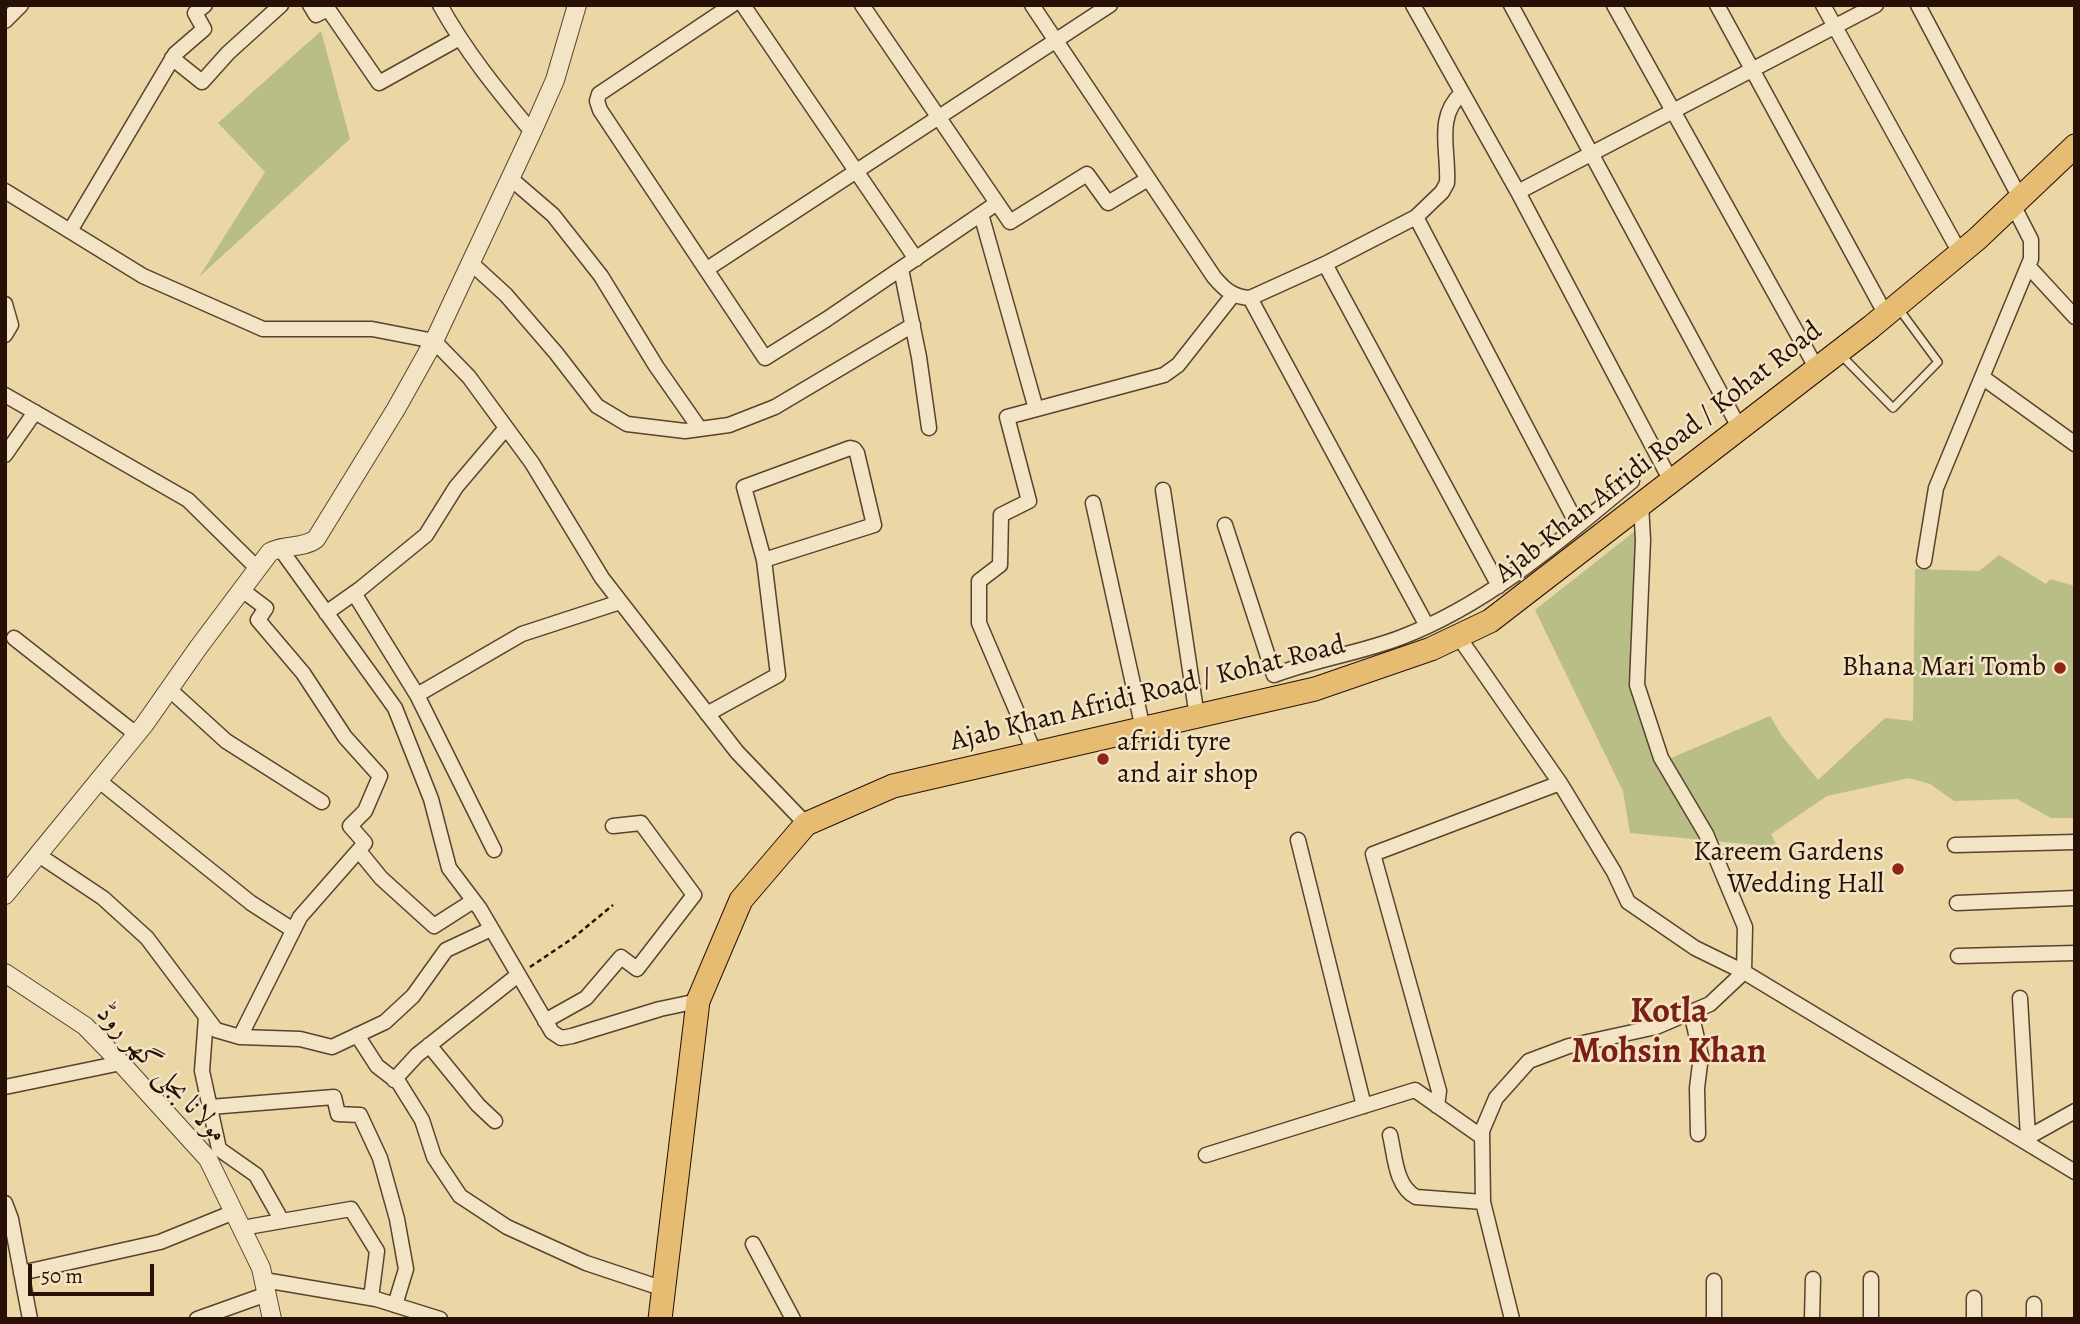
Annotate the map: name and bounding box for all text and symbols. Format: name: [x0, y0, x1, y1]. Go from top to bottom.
street label: Ajab Khan Afridi Road / Kohat Road: [1489, 315, 1829, 591]
street label: Ajab Khan Afridi Road / Kohat Road: [947, 629, 1349, 759]
place label: Bhana Mari Tomb: [1842, 651, 2046, 685]
marker: Bhana Mari Tomb: [2052, 660, 2068, 676]
place label: afridi tyre and air shop: [1117, 726, 1258, 792]
marker: afridi tyre and air shop: [1095, 751, 1111, 767]
place label: Kareem Gardens Wedding Hall: [1693, 836, 1884, 902]
marker: Kareem Gardens Wedding Hall: [1890, 861, 1906, 877]
district label: Kotla Mohsin Khan: [1572, 992, 1766, 1074]
street label: مولانا بجلی گھر روڈ: [88, 998, 234, 1150]
scale bar: [32, 1250, 158, 1294]
text: 50 m: [41, 1262, 83, 1290]

